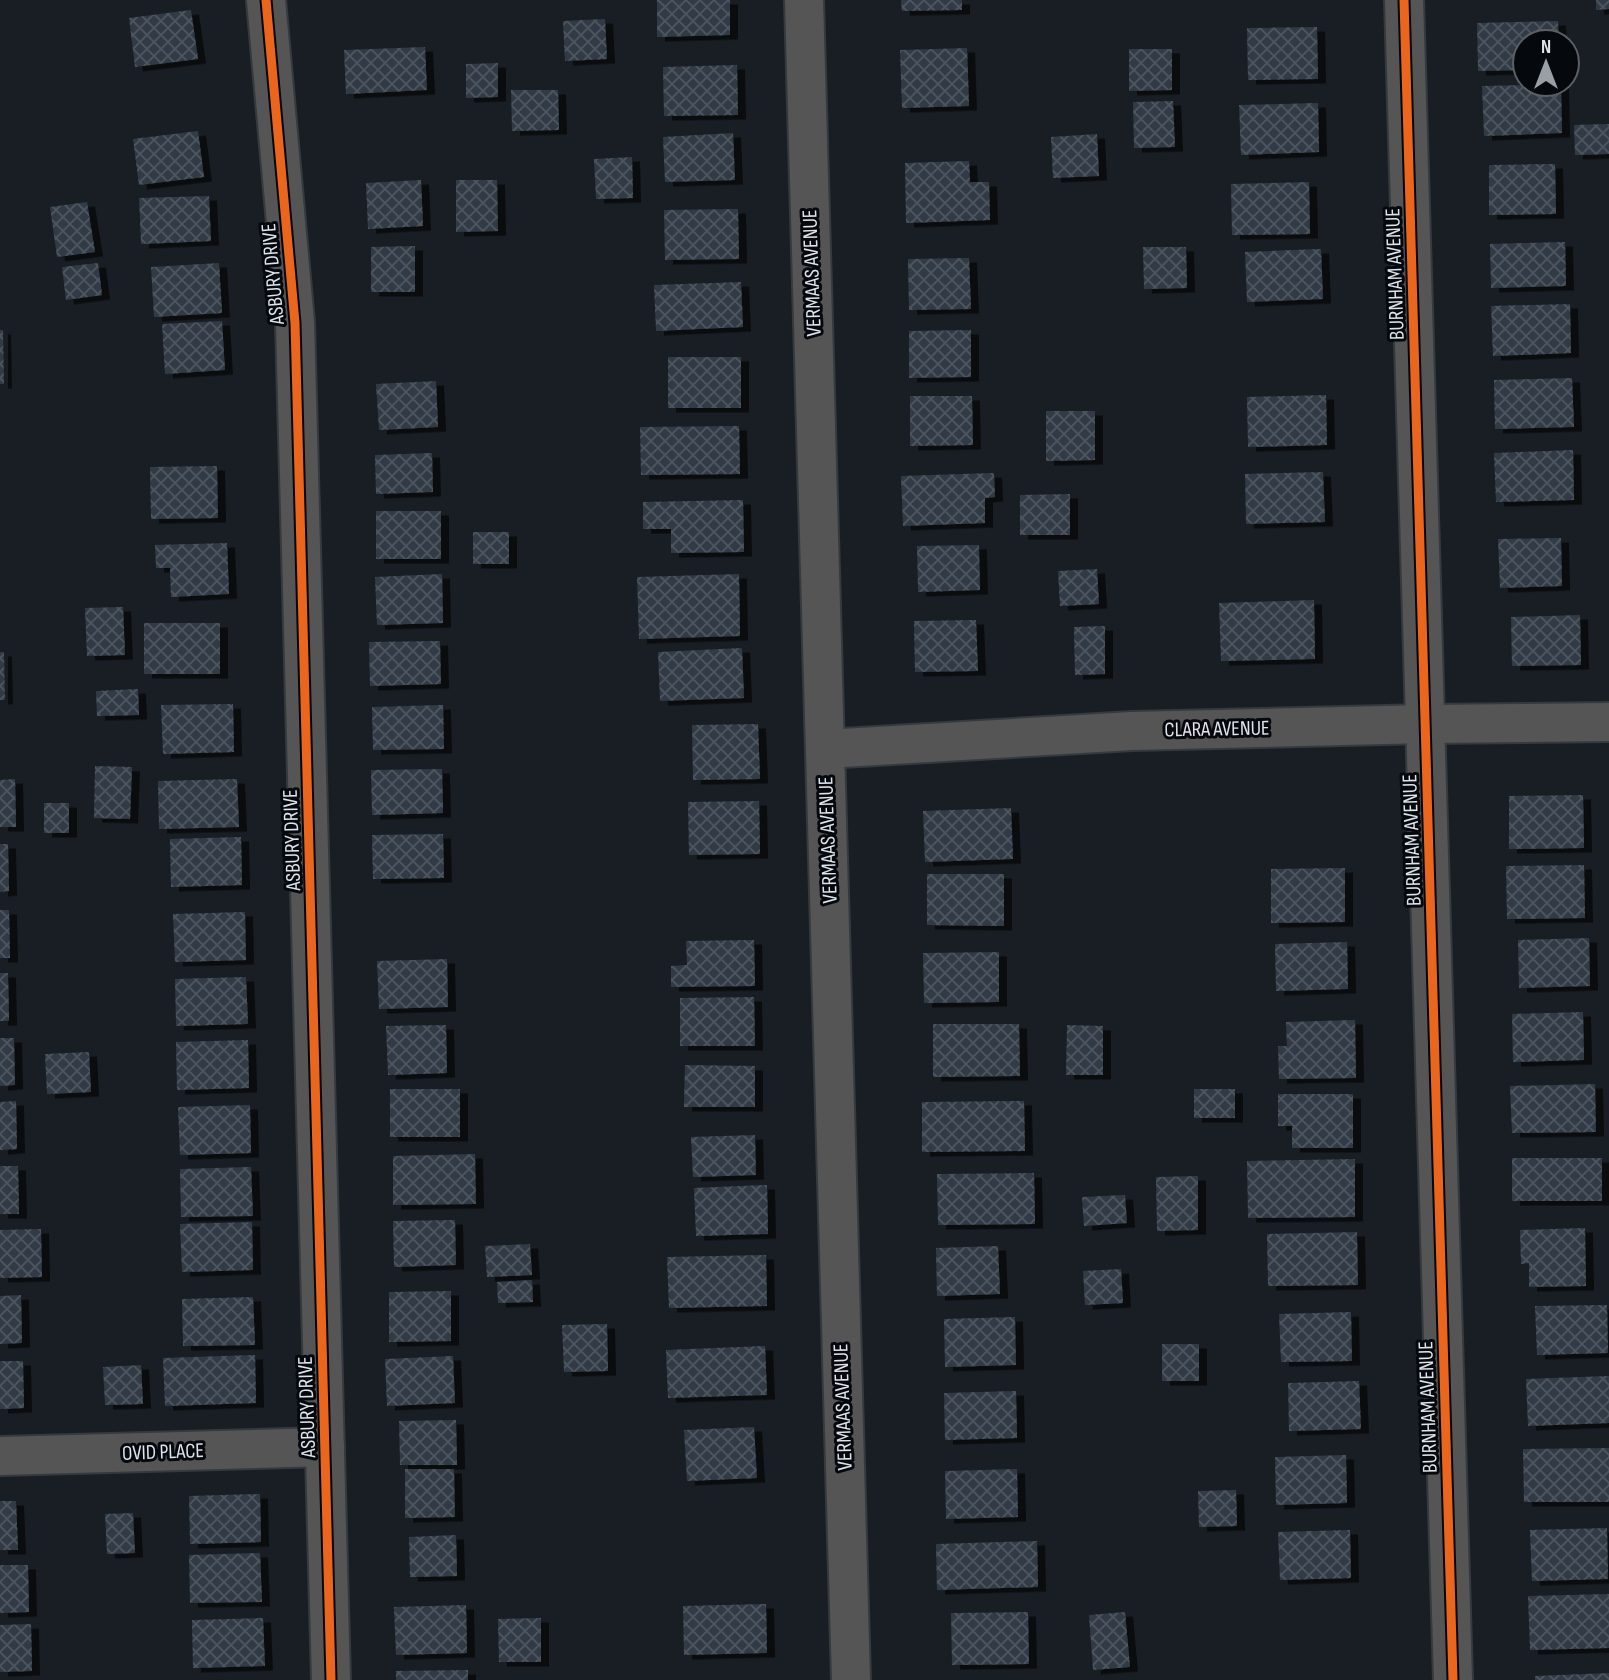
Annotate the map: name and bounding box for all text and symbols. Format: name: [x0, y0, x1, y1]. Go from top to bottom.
north arrow: [1511, 28, 1581, 98]
text: N: [1541, 36, 1551, 59]
street label: BURNHAM AVENUE: [1380, 208, 1410, 340]
street label: VERMAAS AVENUE: [797, 209, 827, 337]
street label: ASBURY DRIVE: [256, 222, 290, 327]
street label: CLARA AVENUE: [1164, 716, 1270, 742]
street label: BURNHAM AVENUE: [1397, 774, 1427, 906]
street label: VERMAAS AVENUE: [813, 776, 843, 904]
street label: ASBURY DRIVE: [278, 789, 306, 892]
street label: BURNHAM AVENUE: [1413, 1341, 1443, 1473]
street label: VERMAAS AVENUE: [828, 1343, 858, 1471]
street label: ASBURY DRIVE: [293, 1356, 321, 1459]
street label: OVID PLACE: [122, 1438, 204, 1466]

